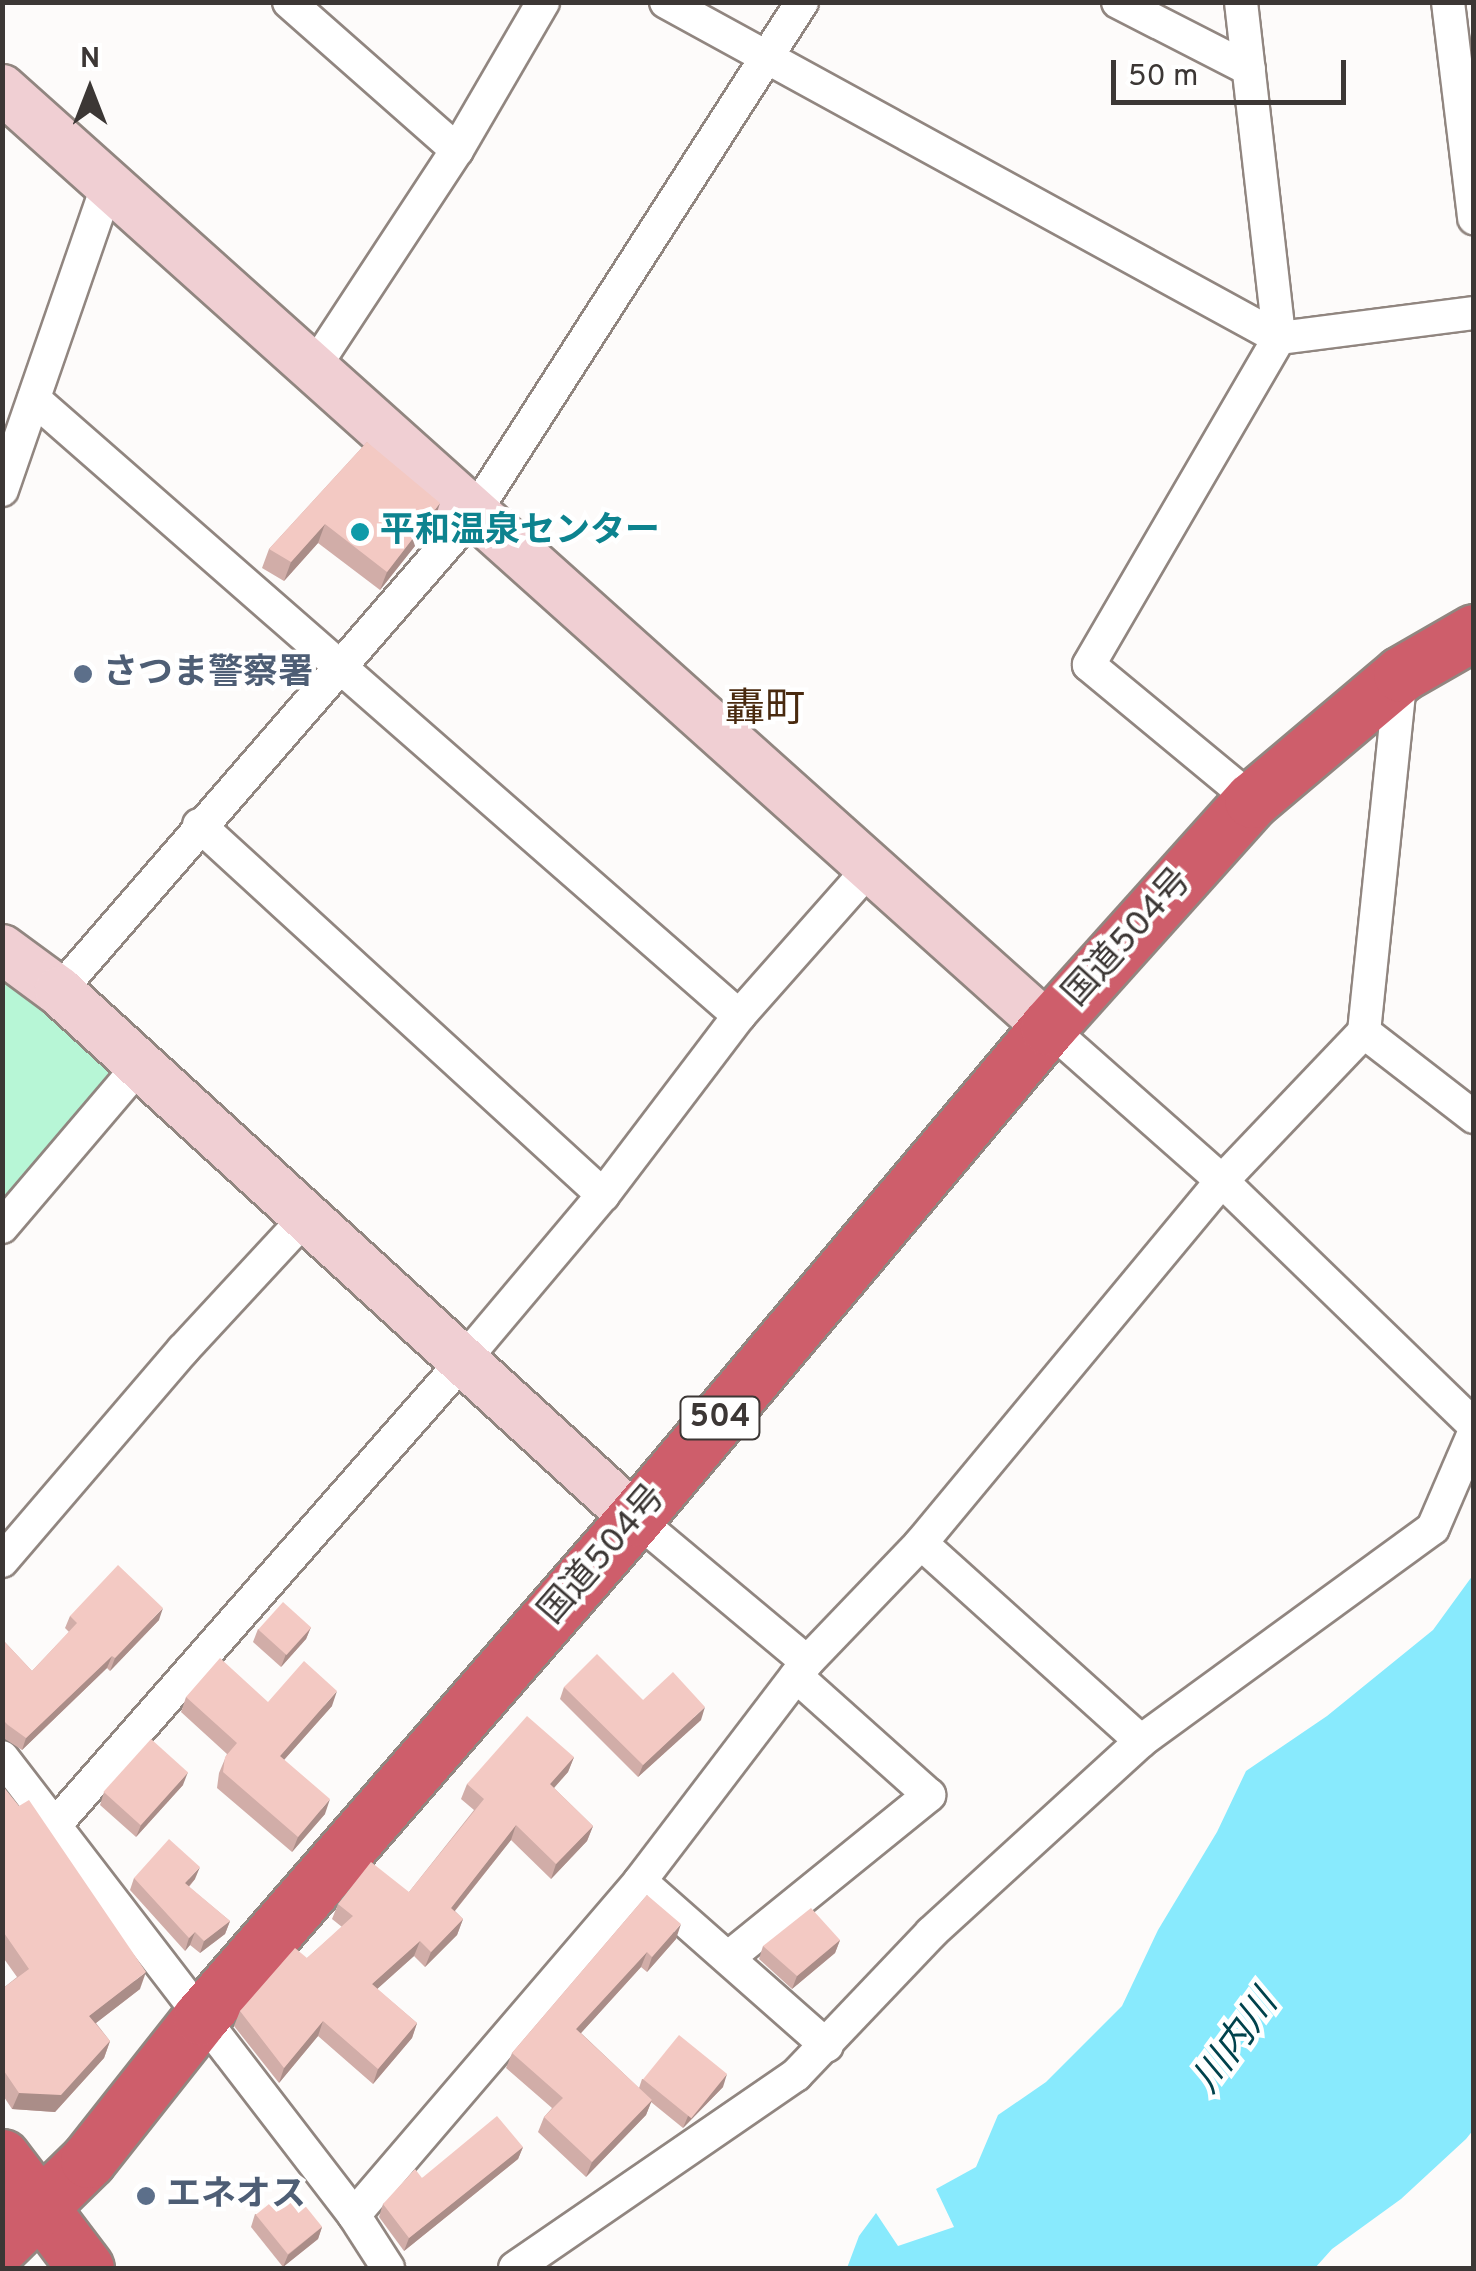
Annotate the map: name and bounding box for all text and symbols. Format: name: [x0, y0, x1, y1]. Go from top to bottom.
north arrow: [40, 40, 140, 140]
scale bar: [1116, 40, 1351, 102]
text: N: [80, 42, 100, 78]
text: 50 m: [1128, 59, 1198, 96]
place label: 平和温泉センター: [380, 511, 660, 553]
marker: 平和温泉センター: [349, 521, 371, 543]
place label: さつま警察署: [103, 653, 313, 695]
marker: さつま警察署: [72, 663, 94, 685]
district label: 轟町: [725, 687, 805, 735]
street label: 国道504号: [1055, 860, 1201, 1016]
road number: 504: [678, 1391, 762, 1445]
street label: 国道504号: [531, 1477, 675, 1633]
water label: 川内川: [1185, 1983, 1289, 2103]
place label: エネオス: [166, 2175, 306, 2217]
marker: エネオス: [135, 2185, 157, 2207]

